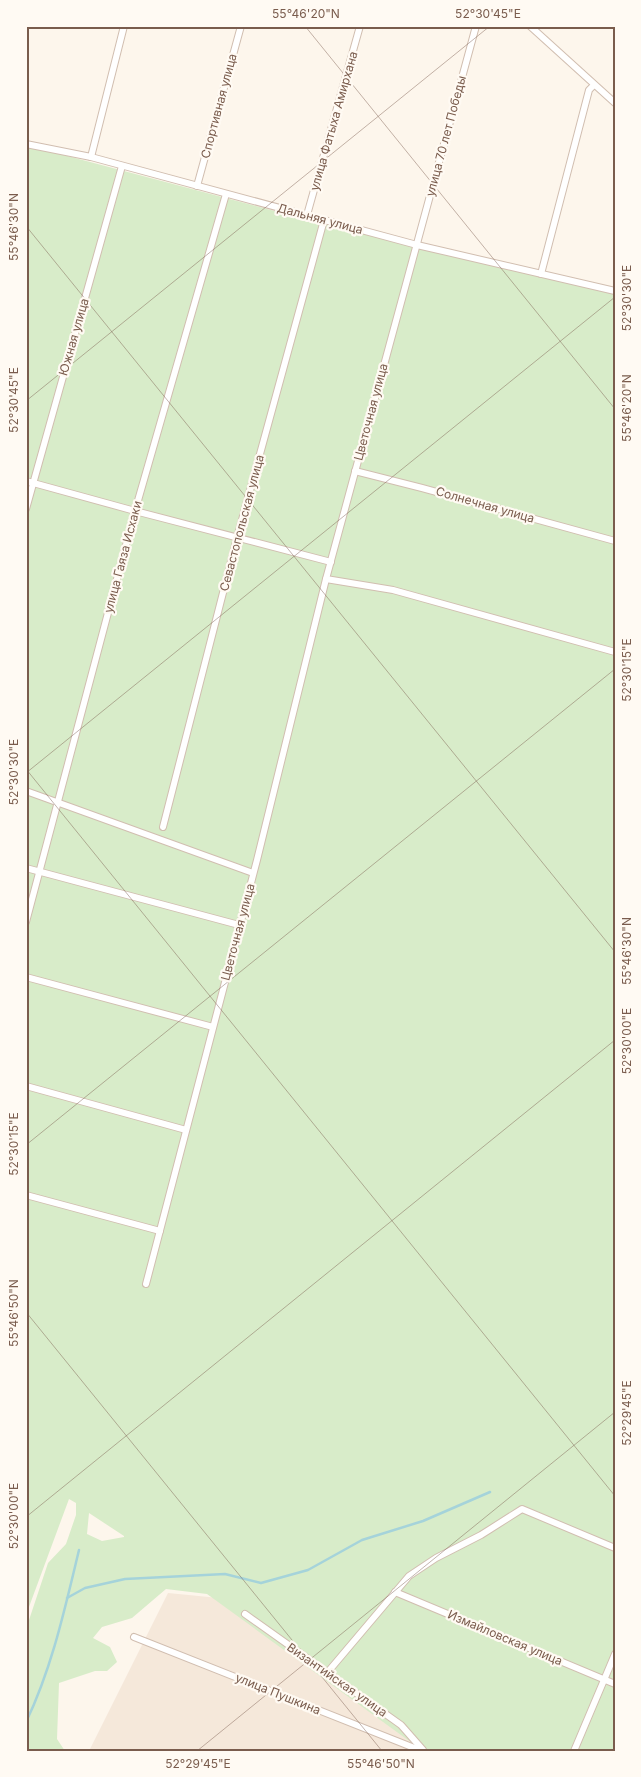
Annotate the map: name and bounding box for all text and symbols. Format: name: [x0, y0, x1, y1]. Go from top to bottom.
text: 55°46'20"N: [272, 6, 340, 21]
text: 52°30'45"E: [455, 6, 521, 21]
street label: улица Фатыха Амирхана: [306, 49, 361, 192]
street label: Спортивная улица: [197, 52, 240, 160]
street label: улица 70 лет Победы: [422, 74, 469, 198]
text: 55°46'30"N: [6, 193, 21, 261]
street label: Дальняя улица: [276, 200, 365, 237]
text: 52°30'30"E: [619, 265, 634, 331]
street label: Южная улица: [55, 296, 92, 377]
street label: Цветочная улица: [350, 362, 391, 462]
text: 52°30'45"E: [6, 367, 21, 433]
text: 55°46'20"N: [619, 374, 634, 442]
street label: Севастопольская улица: [216, 453, 267, 593]
street label: Солнечная улица: [434, 483, 536, 526]
street label: улица Гаяза Исхаки: [100, 499, 145, 615]
text: 52°30'15"E: [619, 638, 634, 702]
text: 52°30'30"E: [6, 739, 21, 805]
street label: Цветочная улица: [217, 882, 258, 982]
text: 55°46'30"N: [619, 917, 634, 985]
text: 52°30'00"E: [619, 1008, 634, 1074]
text: 52°30'15"E: [6, 1112, 21, 1176]
text: 55°46'50"N: [6, 1279, 21, 1347]
text: 52°29'45"E: [619, 1380, 634, 1446]
text: 52°30'00"E: [6, 1483, 21, 1549]
street label: Измайловская улица: [446, 1607, 565, 1669]
street label: Византийская улица: [284, 1639, 390, 1720]
street label: улица Пушкина: [233, 1670, 323, 1717]
text: 52°29'45"E: [165, 1756, 231, 1771]
text: 55°46'50"N: [347, 1756, 415, 1771]

